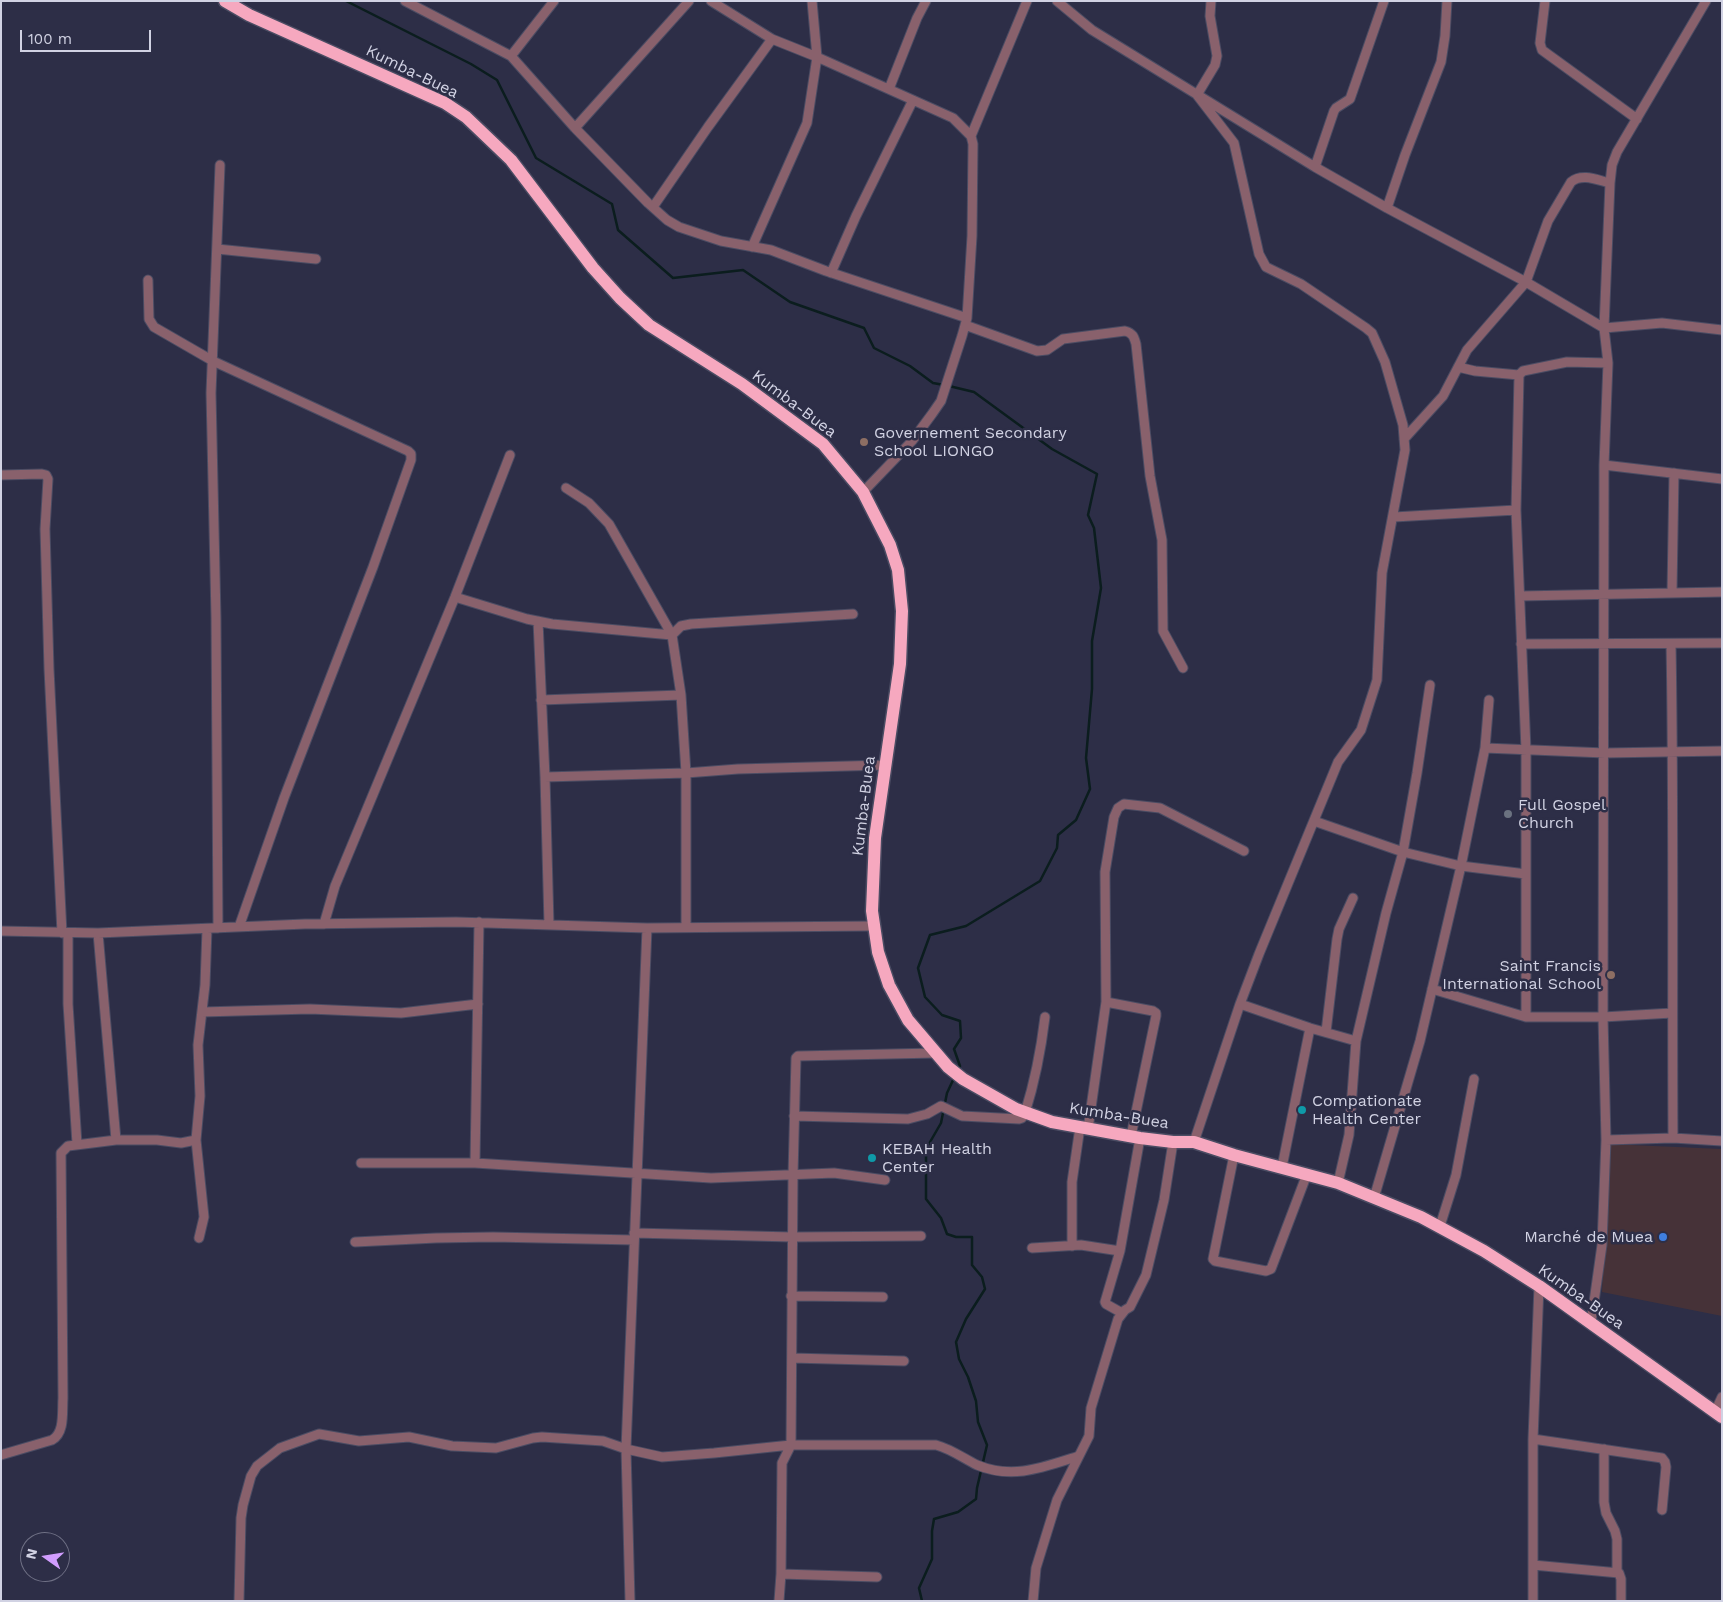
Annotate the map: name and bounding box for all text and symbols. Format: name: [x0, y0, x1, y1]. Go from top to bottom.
scale bar: [22, 20, 154, 52]
text: 100 m: [28, 30, 72, 48]
street label: Kumba-Buea: [362, 41, 462, 103]
street label: Kumba-Buea: [748, 366, 840, 442]
place label: Governement Secondary School LIONGO: [874, 423, 1067, 461]
marker: Governement Secondary School LIONGO: [858, 436, 870, 448]
street label: Kumba-Buea: [848, 755, 880, 857]
place label: Full Gospel Church: [1518, 795, 1606, 833]
marker: Full Gospel Church: [1502, 808, 1514, 820]
place label: Saint Francis International School: [1442, 956, 1601, 994]
marker: Saint Francis International School: [1605, 969, 1617, 981]
place label: Compationate Health Center: [1312, 1091, 1422, 1129]
street label: Kumba-Buea: [1068, 1099, 1170, 1133]
marker: Compationate Health Center: [1296, 1104, 1308, 1116]
place label: KEBAH Health Center: [882, 1139, 992, 1177]
marker: KEBAH Health Center: [866, 1152, 878, 1164]
place label: Marché de Muea: [1524, 1227, 1653, 1247]
marker: Marché de Muea: [1657, 1231, 1669, 1243]
street label: Kumba-Buea: [1534, 1260, 1628, 1334]
north arrow: [20, 1532, 70, 1582]
text: N: [22, 1547, 40, 1561]

